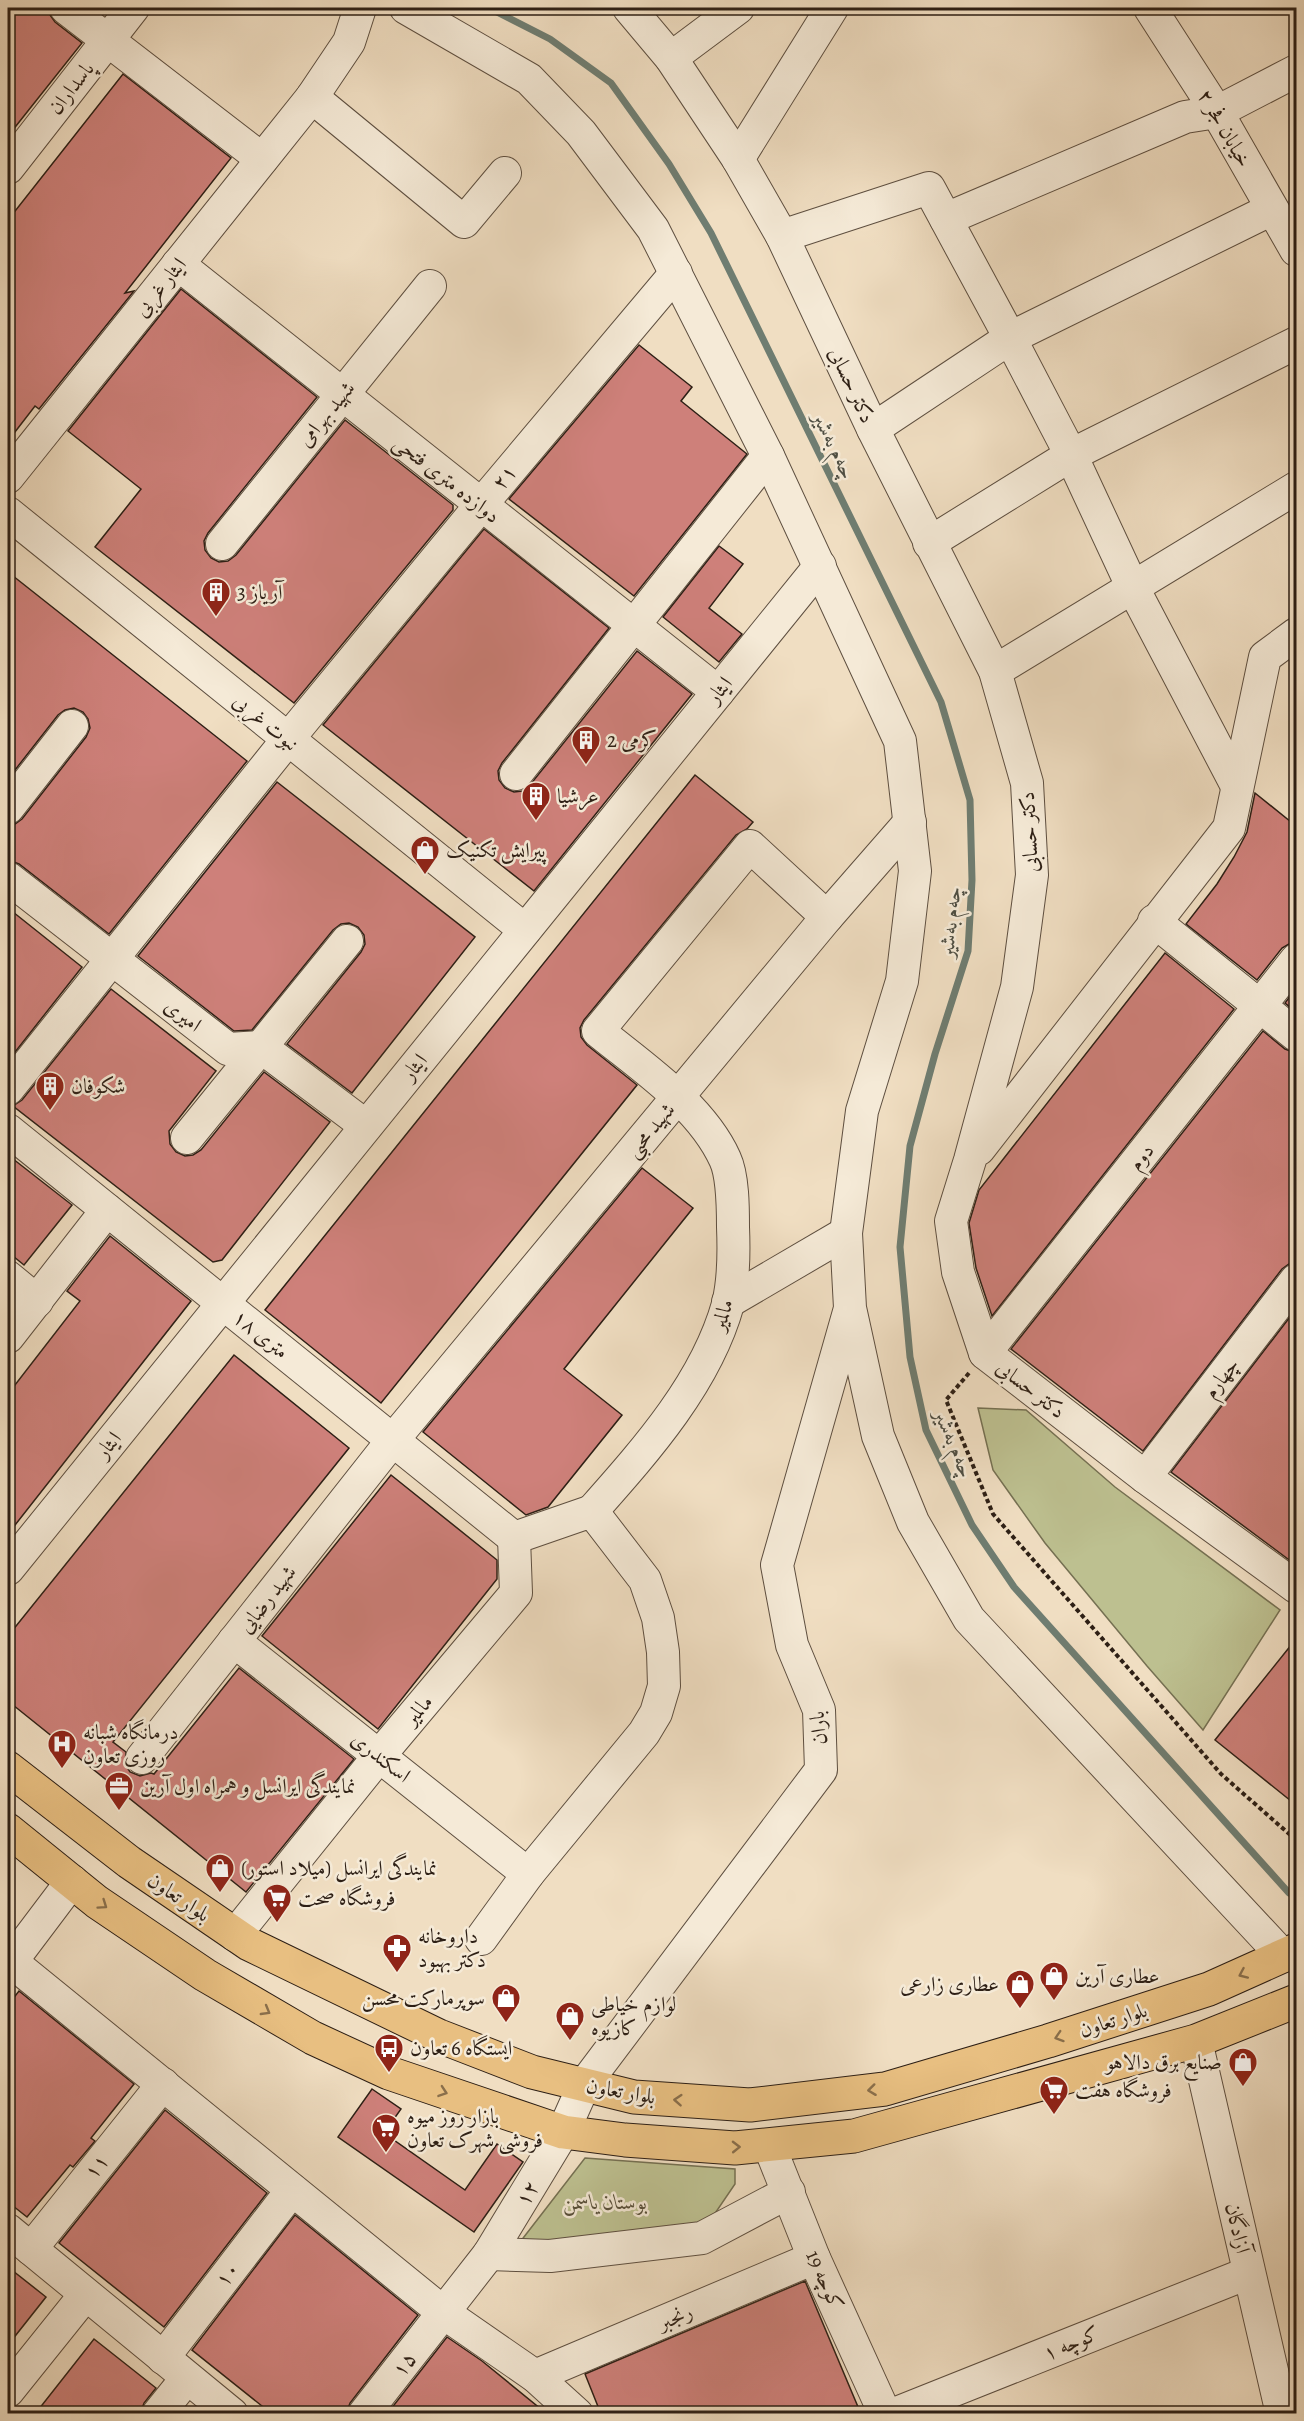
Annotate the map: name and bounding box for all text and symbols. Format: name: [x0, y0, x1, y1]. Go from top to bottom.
street label: پاسداران: [41, 55, 102, 121]
street label: خیابان فجر ۲: [1191, 84, 1259, 172]
street label: ایثار غربی: [127, 251, 193, 323]
street label: دکتر حسابی: [821, 342, 882, 428]
street label: شهید بهرامی: [291, 375, 361, 453]
water label: چەم بەشیر: [800, 405, 863, 486]
street label: دوازده متری فتحی: [388, 428, 506, 530]
street label: ۲۱: [485, 459, 523, 495]
building icon: آریاز 3: [200, 576, 232, 618]
place label: آریاز 3: [237, 578, 285, 606]
street label: ایثار: [698, 671, 739, 711]
street label: نبوت غربی: [227, 687, 305, 758]
building icon: کرمی 2: [570, 724, 602, 766]
place label: کرمی 2: [607, 726, 657, 754]
building icon: عرشیا: [520, 780, 552, 822]
place label: عرشیا: [557, 782, 599, 811]
street label: دکتر حسابی: [1013, 791, 1046, 873]
shop icon: پیرایش تکنیک: [409, 834, 441, 876]
place label: پیرایش تکنیک: [446, 836, 546, 865]
water label: چەم بەشیر: [931, 885, 973, 962]
street label: امیری: [158, 992, 208, 1038]
street label: ایثار: [393, 1048, 434, 1088]
building icon: شکوفان: [34, 1070, 66, 1112]
place label: شکوفان: [71, 1072, 126, 1100]
street label: شهید محبی: [619, 1096, 684, 1165]
street label: دوم: [1122, 1138, 1164, 1179]
street label: مالمیر: [703, 1296, 740, 1336]
street label: ۱۸ متری: [227, 1303, 295, 1365]
street label: چهارم: [1196, 1352, 1249, 1407]
street label: دکتر حسابی: [990, 1353, 1071, 1426]
water label: چەم بەشیر: [922, 1402, 982, 1484]
street label: ایثار: [87, 1426, 128, 1466]
street label: شهید رضایی: [232, 1559, 302, 1639]
street label: مالمیر: [396, 1689, 439, 1733]
street label: باران: [803, 1710, 833, 1746]
place label: درمانگاه شبانه روزی تعاون: [83, 1718, 179, 1770]
street label: اسکندری: [345, 1725, 417, 1789]
hospital icon: درمانگاه شبانه روزی تعاون: [46, 1728, 78, 1770]
office icon: نمایندگی ایرانسل و همراه اول آرین: [103, 1770, 135, 1812]
place label: نمایندگی ایرانسل و همراه اول آرین: [140, 1770, 356, 1801]
shop icon: نمایندگی ایرانسل (میلاد استور): [204, 1852, 236, 1894]
place label: نمایندگی ایرانسل (میلاد استور): [241, 1852, 437, 1883]
street label: بلوار تعاون: [142, 1866, 216, 1928]
supermarket icon: فروشگاه صحت: [261, 1882, 293, 1924]
place label: فروشگاه صحت: [298, 1884, 395, 1912]
one-way arrow: [96, 1898, 107, 1909]
place label: داروخانه دکتر بهبود: [418, 1922, 486, 1974]
pharmacy icon: داروخانه دکتر بهبود: [381, 1932, 413, 1974]
shop icon: عطاری آرین: [1038, 1960, 1070, 2002]
place label: عطاری آرین: [1075, 1962, 1160, 1990]
one-way arrow: [1239, 1966, 1250, 1978]
shop icon: عطاری زارعی: [1004, 1968, 1036, 2010]
place label: عطاری زارعی: [900, 1970, 999, 1998]
shop icon: سوپرمارکت محسن: [490, 1982, 522, 2024]
place label: سوپرمارکت محسن: [362, 1984, 485, 2012]
place label: لوازم خیاطی کازیوه: [591, 1990, 676, 2042]
street label: بلوار تعاون: [1075, 1996, 1151, 2044]
shop icon: لوازم خیاطی کازیوه: [554, 2000, 586, 2042]
one-way arrow: [260, 2003, 270, 2015]
one-way arrow: [1054, 2030, 1065, 2042]
bus stop icon: ایستگاه 6 تعاون: [373, 2032, 405, 2074]
place label: ایستگاه 6 تعاون: [410, 2034, 512, 2062]
shop icon: صنایع برق دالاهو: [1227, 2046, 1259, 2088]
place label: صنایع برق دالاهو: [1104, 2048, 1222, 2081]
street label: بلوار تعاون: [584, 2071, 658, 2111]
supermarket icon: فروشگاه هفت: [1038, 2074, 1070, 2116]
place label: فروشگاه هفت: [1075, 2076, 1172, 2104]
one-way arrow: [867, 2083, 876, 2096]
one-way arrow: [437, 2084, 448, 2097]
one-way arrow: [673, 2093, 682, 2106]
place label: بازار روز میوه فروشی شهرک تعاون: [407, 2102, 543, 2155]
supermarket icon: بازار روز میوه فروشی شهرک تعاون: [370, 2112, 402, 2154]
one-way arrow: [731, 2141, 740, 2154]
street label: ۱۱: [77, 2148, 115, 2184]
street label: ۱۲: [509, 2175, 545, 2211]
park label: بوستان یاسمن: [562, 2188, 648, 2216]
street label: آزادگان: [1219, 2200, 1258, 2258]
street label: کوچه 19: [799, 2246, 851, 2314]
street label: ۱۰: [208, 2256, 246, 2292]
street label: رنجبر: [651, 2297, 697, 2338]
street label: کوچه ۱: [1039, 2319, 1103, 2367]
street label: ۱۵: [385, 2346, 423, 2382]

